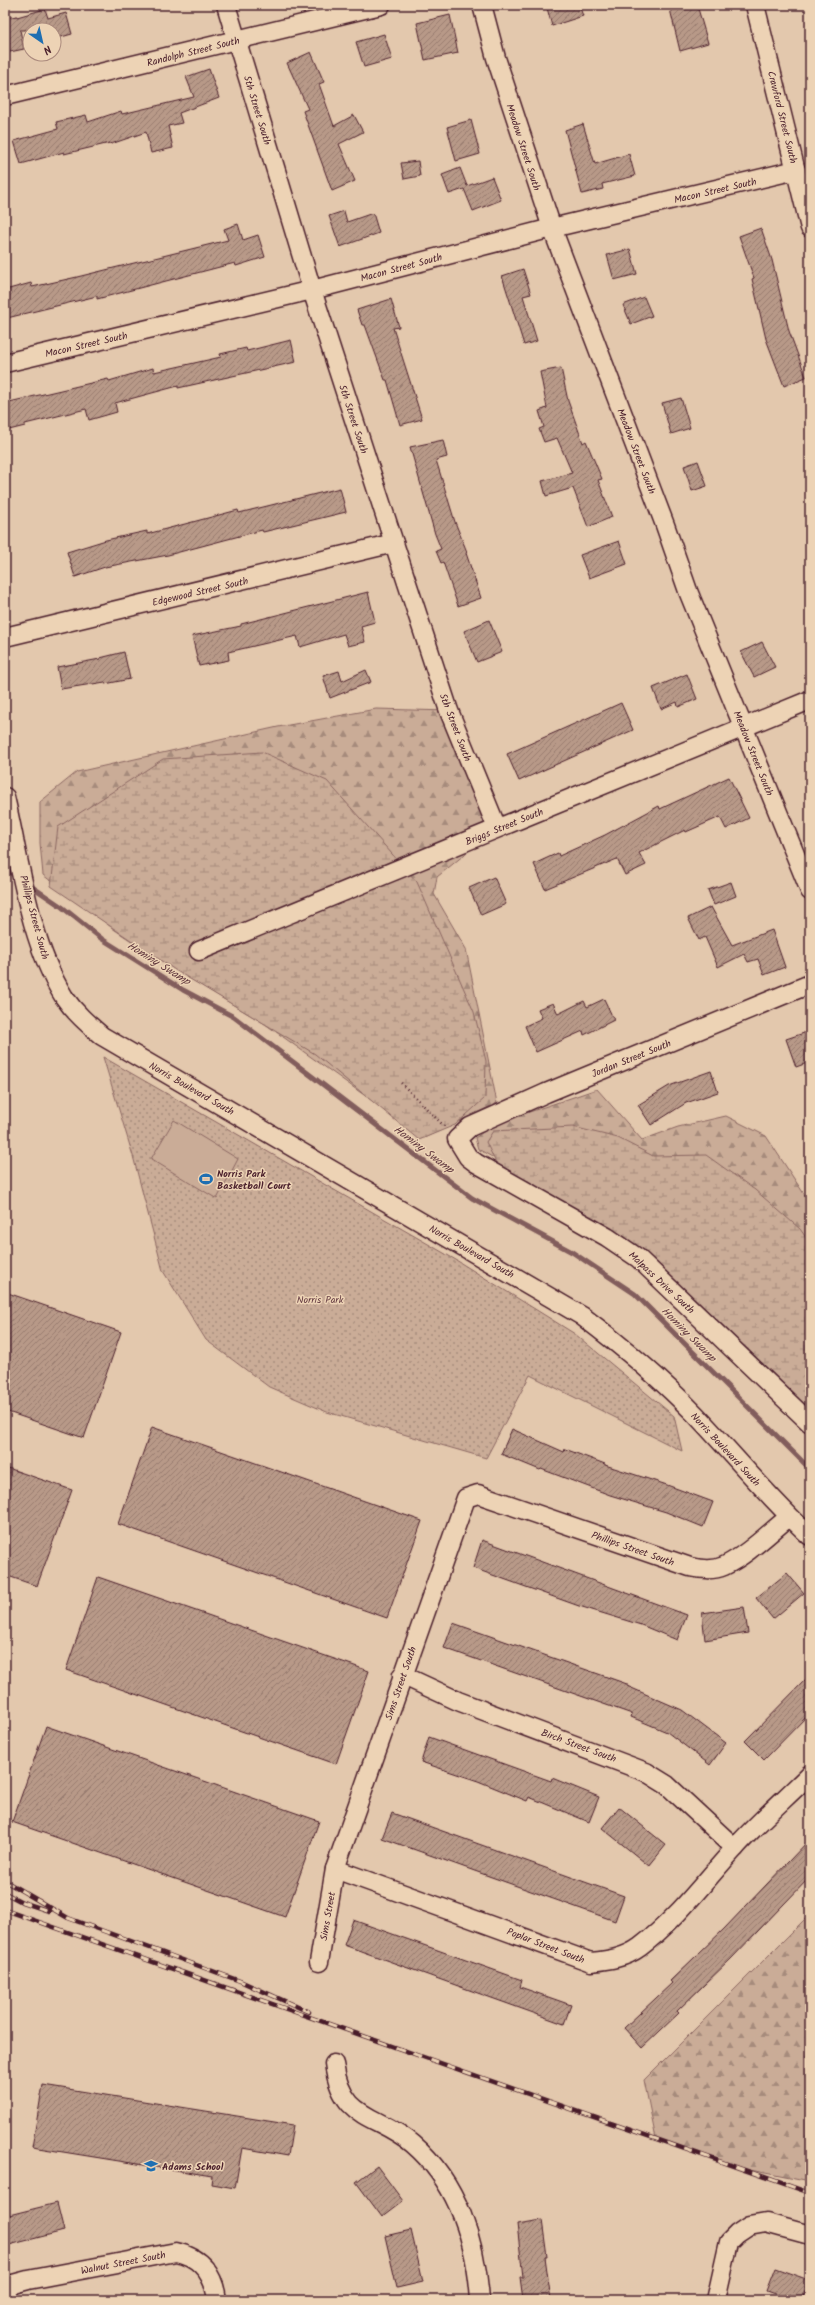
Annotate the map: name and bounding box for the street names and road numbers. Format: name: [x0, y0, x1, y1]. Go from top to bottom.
street label: Randolph Street South: [145, 33, 241, 71]
street label: Crawford Street South: [763, 69, 801, 165]
street label: 5th Street South: [239, 74, 275, 147]
street label: Meadow Street South: [501, 102, 545, 193]
street label: Macon Street South: [672, 174, 758, 208]
street label: Macon Street South: [359, 249, 444, 287]
street label: Macon Street South: [43, 328, 129, 362]
street label: 5th Street South: [334, 383, 372, 456]
street label: Meadow Street South: [612, 406, 660, 497]
street label: Edgewood Street South: [151, 573, 250, 611]
street label: 5th Street South: [435, 691, 475, 764]
street label: Meadow Street South: [729, 708, 777, 798]
street label: Briggs Street South: [463, 804, 546, 850]
street label: Phillips Street South: [15, 873, 53, 961]
street label: Jordan Street South: [589, 1036, 674, 1082]
street label: Norris Boulevard South: [146, 1058, 237, 1120]
street label: Norris Boulevard South: [426, 1221, 517, 1283]
street label: Malpass Drive South: [624, 1248, 698, 1318]
street label: Norris Boulevard South: [687, 1409, 764, 1490]
street label: Phillips Street South: [589, 1527, 676, 1571]
street label: Sims Street South: [381, 1644, 421, 1722]
street label: Birch Street South: [539, 1725, 619, 1767]
street label: Sims Street: [316, 1890, 340, 1942]
street label: Poplar Street South: [504, 1924, 587, 1968]
street label: Walnut Street South: [79, 2247, 167, 2279]

